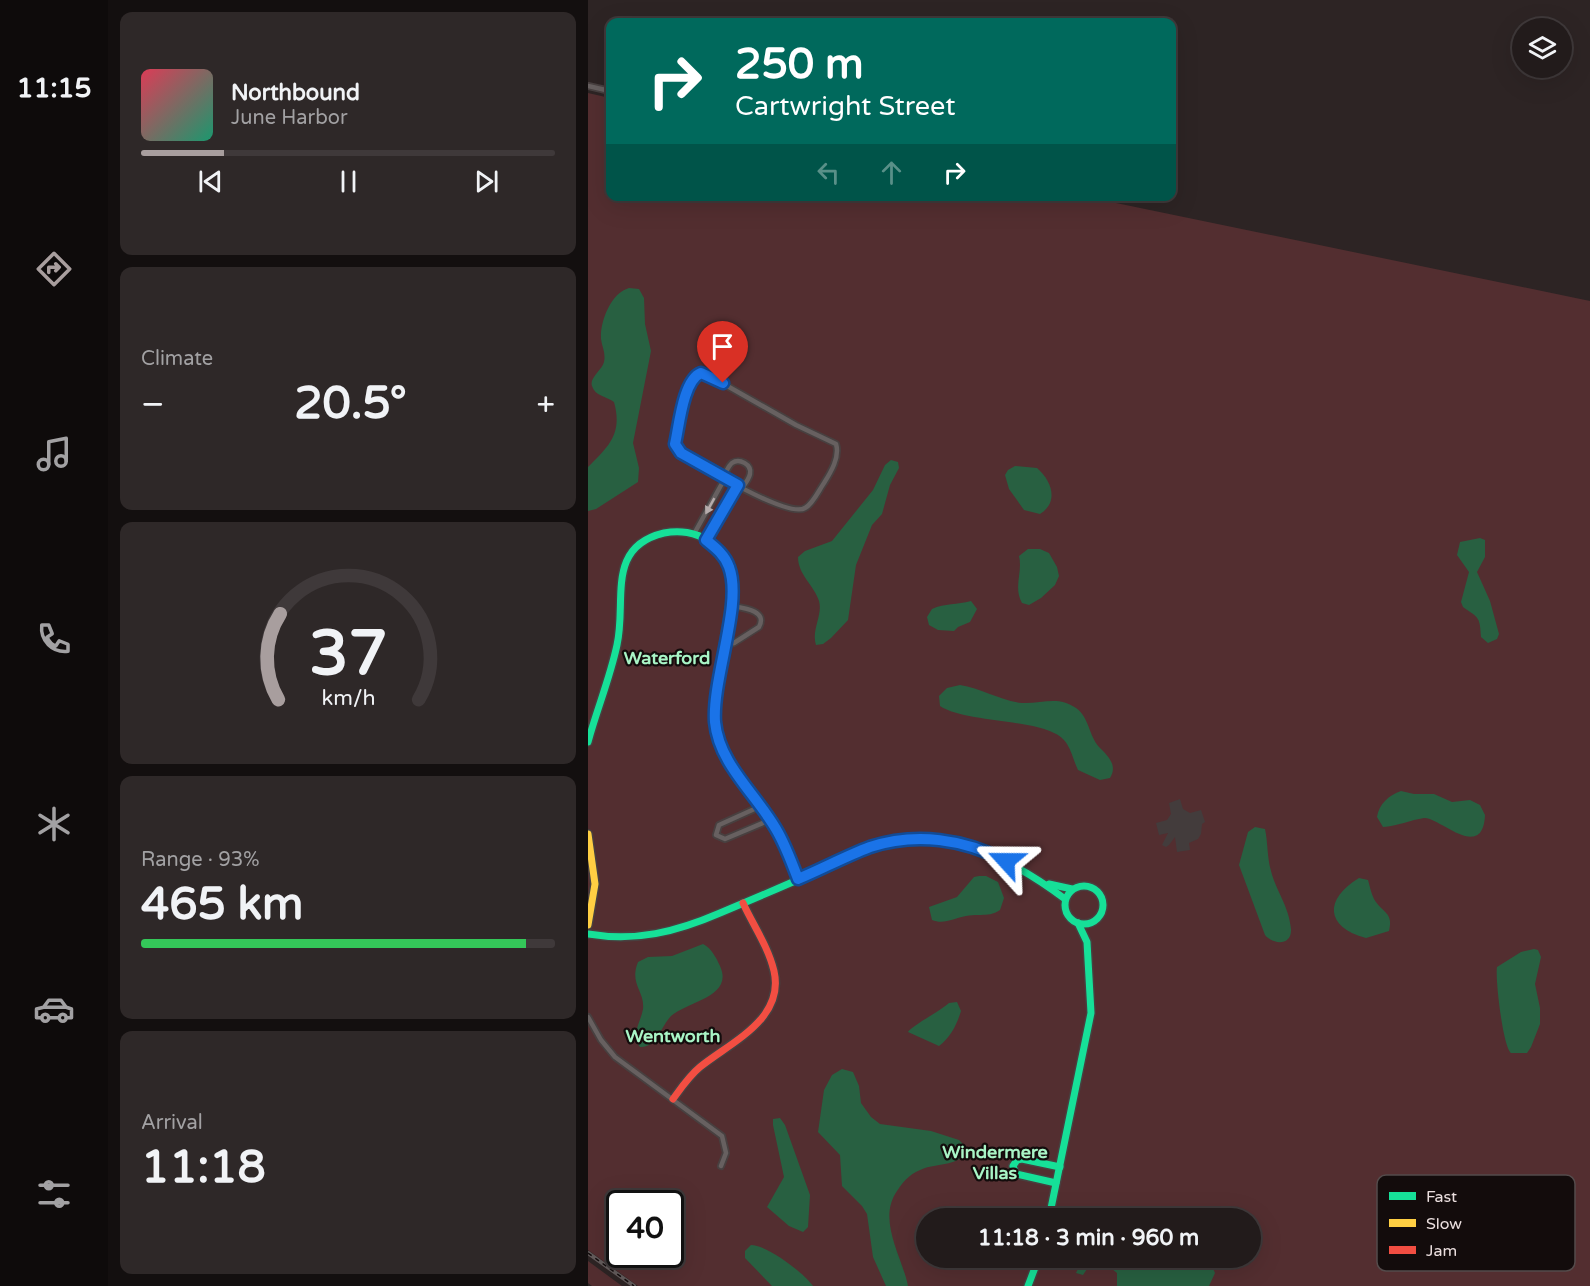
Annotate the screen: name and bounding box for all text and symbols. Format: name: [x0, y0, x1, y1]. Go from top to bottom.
map controls: [1512, 18, 1572, 78]
button: layers: [1512, 18, 1572, 78]
text: 250 m: [735, 39, 864, 90]
icon: right: [636, 42, 714, 120]
text: 11:15: [17, 72, 91, 105]
text: Northbound: [231, 80, 360, 106]
text: Cartwright Street: [735, 90, 956, 123]
text: June Harbor: [231, 106, 348, 130]
icon: left: [812, 156, 845, 189]
icon: ahead: [875, 156, 908, 189]
icon: right: [938, 156, 971, 189]
icon: previous: [194, 165, 227, 198]
icon: pause: [332, 165, 365, 198]
icon: next: [470, 165, 503, 198]
icon: directions: [33, 248, 75, 290]
pin: [697, 321, 748, 383]
icon: arrive: [706, 330, 739, 363]
text: Climate: [141, 347, 213, 371]
text: 20.5°: [294, 377, 407, 431]
text: −: [141, 385, 165, 424]
text: +: [536, 385, 555, 424]
icon: music: [33, 433, 75, 475]
one-way arrow: [705, 498, 715, 515]
text: 37: [309, 617, 387, 692]
icon: phone: [33, 618, 75, 660]
district label: Waterford: [624, 647, 710, 669]
text: km/h: [321, 685, 375, 711]
icon: climate: [33, 803, 75, 845]
position arrow: [974, 829, 1038, 893]
text: Range · 93%: [141, 848, 260, 872]
text: 465 km: [141, 878, 303, 932]
icon: car: [33, 988, 75, 1030]
district label: Wentworth: [626, 1025, 720, 1047]
text: Arrival: [141, 1111, 203, 1135]
text: 11:18: [141, 1141, 266, 1195]
district label: Windermere Villas: [942, 1141, 1048, 1184]
icon: filters: [33, 1173, 75, 1215]
legend: [1377, 1175, 1575, 1271]
text: Fast: [1426, 1187, 1457, 1207]
speed limit sign: 40: [606, 1190, 684, 1268]
text: Slow: [1426, 1214, 1462, 1234]
text: 11:18 · 3 min · 960 m: [978, 1225, 1199, 1251]
text: Jam: [1426, 1241, 1457, 1261]

